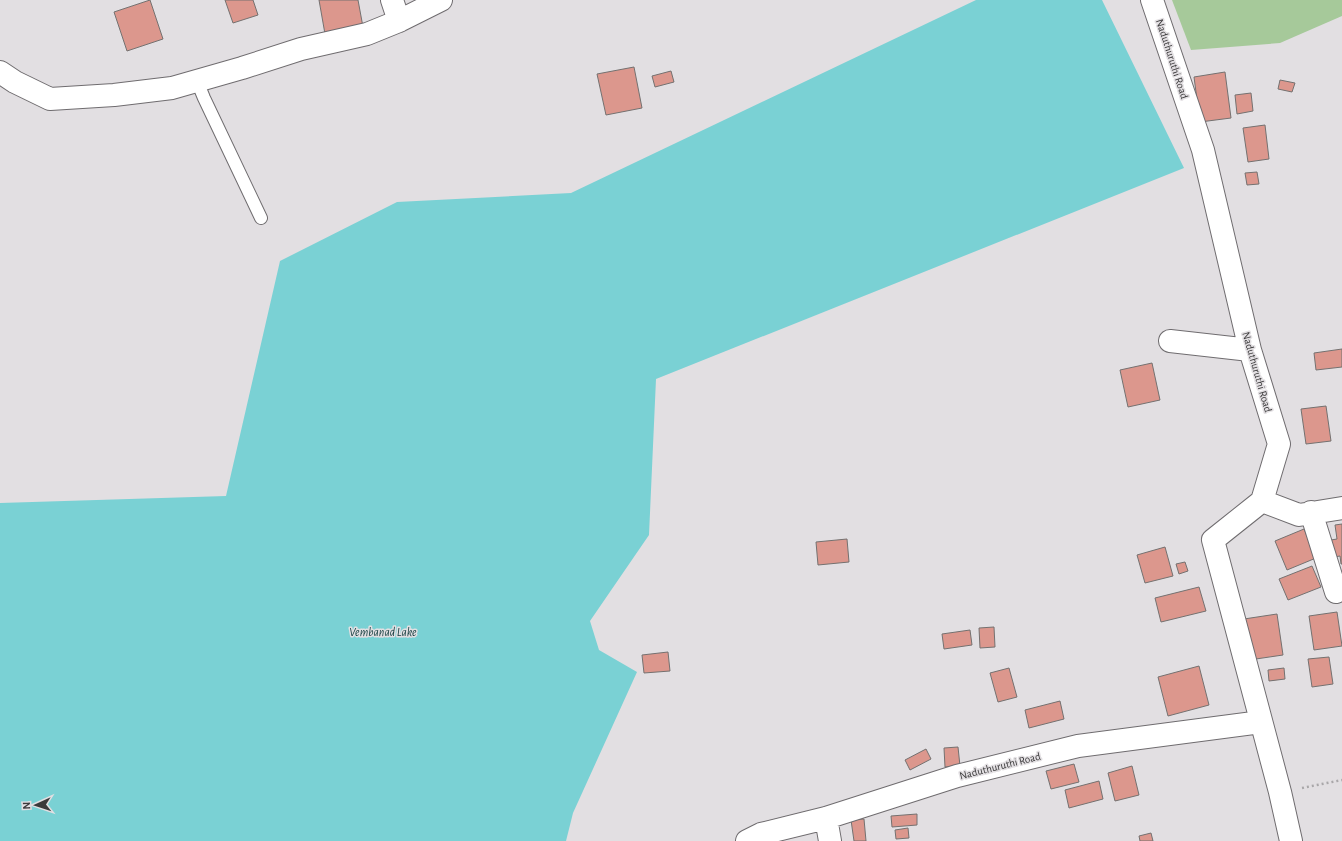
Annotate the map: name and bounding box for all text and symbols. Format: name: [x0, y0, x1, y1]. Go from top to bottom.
street label: Naduthuruthi Road: [1154, 18, 1190, 101]
street label: Naduthuruthi Road: [1240, 331, 1274, 414]
water label: Vembanad Lake: [349, 626, 417, 638]
street label: Naduthuruthi Road: [958, 751, 1042, 781]
north arrow: [16, 785, 56, 825]
text: N: [21, 801, 32, 810]

